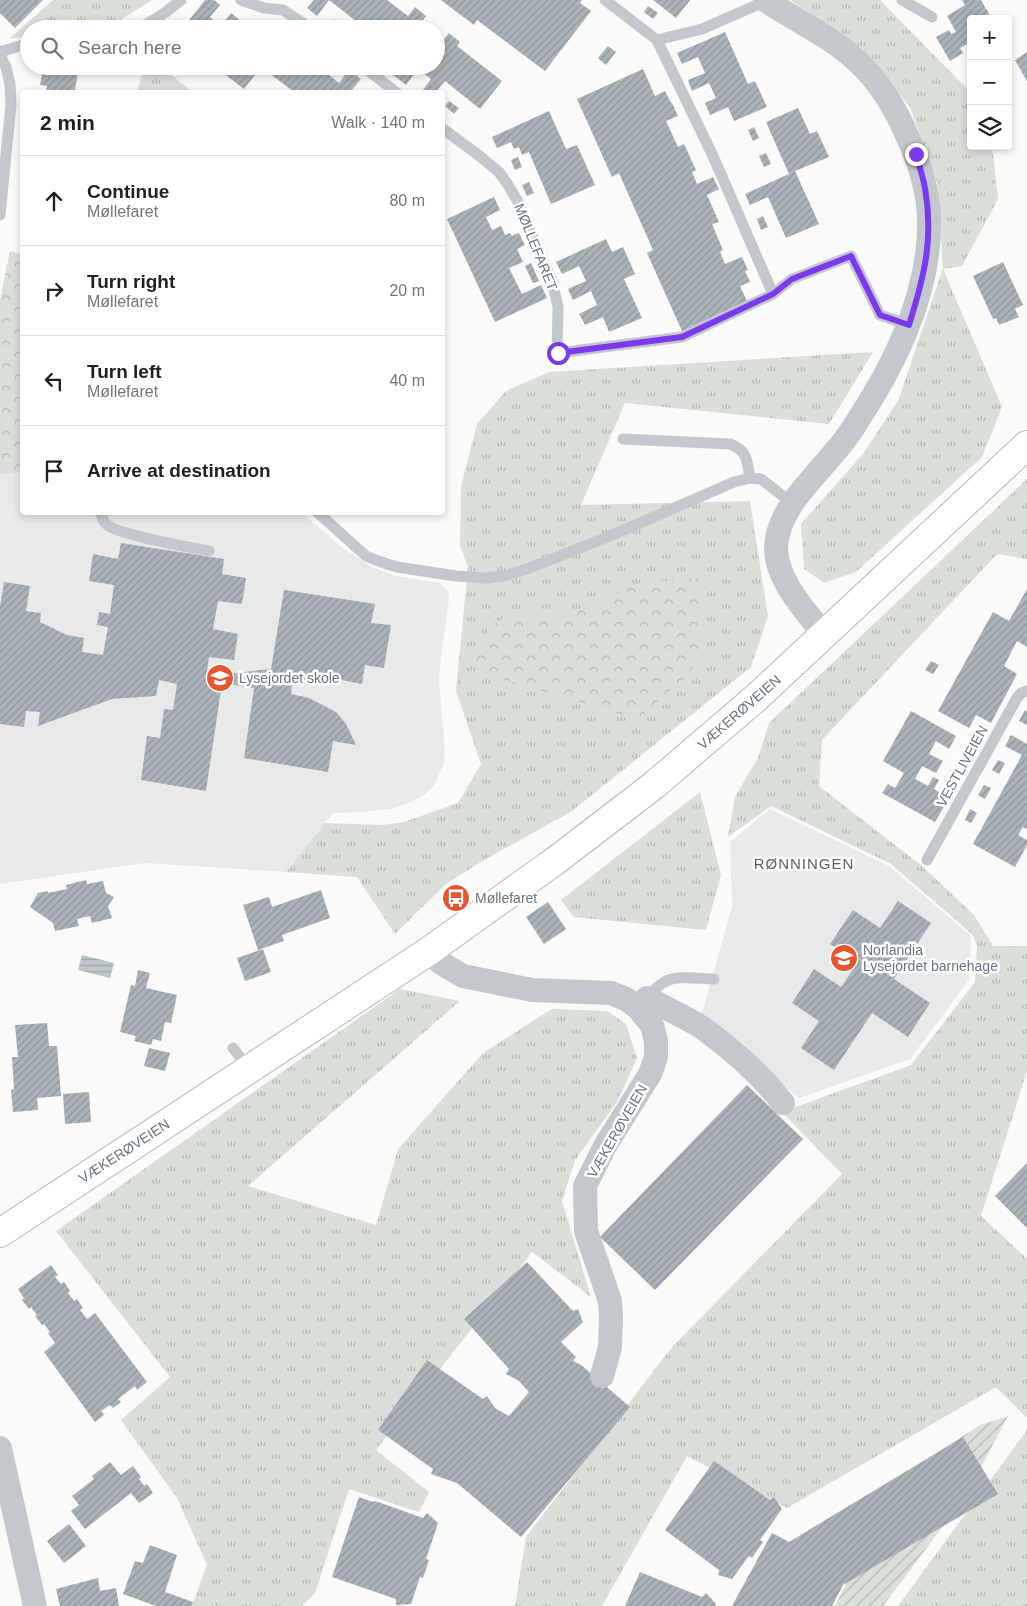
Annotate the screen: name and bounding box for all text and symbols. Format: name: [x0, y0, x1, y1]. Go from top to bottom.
map controls: [967, 15, 1012, 150]
button: +: [967, 15, 1012, 60]
search box: [20, 20, 445, 75]
icon: search: [38, 34, 66, 62]
text: Search here: [78, 37, 182, 58]
button: −: [967, 60, 1012, 105]
button: layers: [967, 105, 1012, 150]
text: 2 min: [40, 111, 95, 134]
text: Walk · 140 m: [331, 114, 425, 131]
route end: [905, 143, 928, 166]
text: Continue: [87, 181, 169, 202]
icon: ahead: [40, 187, 68, 215]
text: 80 m: [389, 192, 425, 209]
street label: MØLLEFARET: [511, 201, 561, 293]
text: Møllefaret: [87, 203, 158, 220]
text: Turn right: [87, 271, 175, 292]
icon: right: [40, 277, 68, 305]
text: 20 m: [389, 282, 425, 299]
text: Møllefaret: [87, 293, 158, 310]
route start: [547, 342, 570, 365]
text: Turn left: [87, 361, 162, 382]
icon: left: [40, 367, 68, 395]
text: 40 m: [389, 372, 425, 389]
text: Møllefaret: [87, 383, 158, 400]
icon: arrive: [40, 457, 68, 485]
text: Arrive at destination: [87, 460, 271, 481]
school or university icon: Lysejordet skole: [205, 663, 235, 693]
place label: Lysejordet skole: [239, 670, 340, 686]
street label: VÆKERØVEIEN: [694, 672, 784, 752]
street label: VESTLIVEIEN: [933, 723, 991, 809]
district label: RØNNINGEN: [754, 855, 854, 872]
bus stop icon: Møllefaret: [441, 883, 471, 913]
place label: Møllefaret: [475, 890, 537, 906]
place label: Norlandia Lysejordet barnehage: [863, 942, 998, 974]
school or university icon: Norlandia Lysejordet barnehage: [829, 943, 859, 973]
street label: VÆKERØVEIEN: [584, 1082, 650, 1180]
street label: VÆKERØVEIEN: [76, 1116, 172, 1186]

